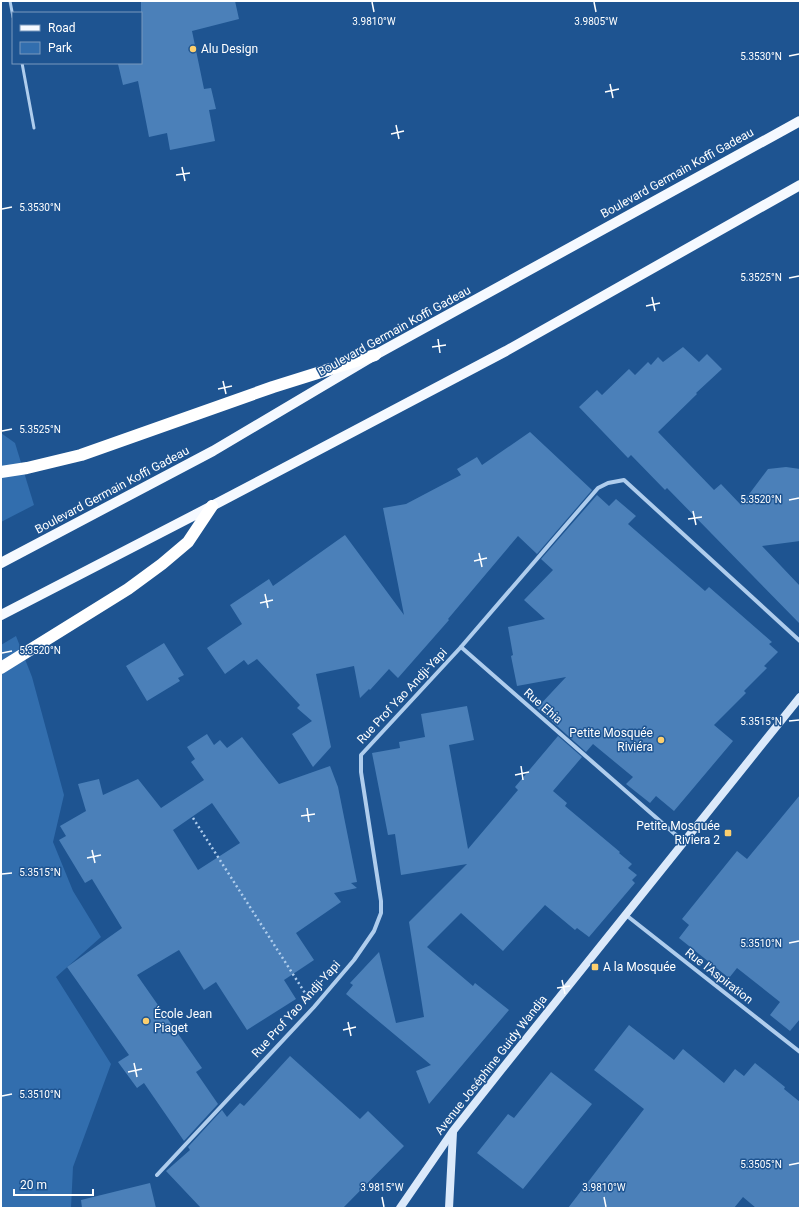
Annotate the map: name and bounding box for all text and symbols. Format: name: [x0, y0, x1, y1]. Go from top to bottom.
legend: [12, 12, 142, 64]
text: 3.9810°W: [352, 16, 396, 27]
text: 3.9805°W: [574, 16, 618, 27]
text: Road: [48, 21, 76, 35]
text: Park: [48, 41, 73, 55]
place label: Alu Design: [201, 42, 258, 56]
marker: Alu Design: [188, 44, 198, 54]
text: 5.3530°N: [740, 51, 782, 62]
street label: Boulevard Germain Koffi Gadeau: [598, 125, 756, 221]
text: 5.3530°N: [19, 202, 61, 213]
text: 5.3525°N: [740, 272, 782, 283]
street label: Boulevard Germain Koffi Gadeau: [315, 283, 473, 379]
text: 5.3525°N: [19, 424, 61, 435]
street label: Boulevard Germain Koffi Gadeau: [32, 443, 192, 537]
text: 5.3520°N: [740, 494, 782, 505]
text: 5.3520°N: [19, 645, 61, 656]
street label: Rue Prof Yao Andji-Yapi: [354, 645, 450, 747]
street label: Rue Ehia: [521, 686, 565, 726]
text: 5.3515°N: [740, 716, 782, 727]
place label: Petite Mosquée Riviéra: [569, 726, 653, 754]
marker: Petite Mosquée Riviéra: [656, 735, 666, 745]
place label: Petite Mosquée Riviera 2: [636, 819, 720, 847]
marker: Petite Mosquée Riviera 2: [723, 828, 733, 838]
text: 5.3515°N: [19, 867, 61, 878]
text: 5.3510°N: [740, 938, 782, 949]
street label: Rue l'Aspiration: [682, 945, 756, 1007]
street label: Rue Prof Yao Andji-Yapi: [249, 958, 343, 1060]
place label: A la Mosquée: [603, 960, 676, 974]
marker: A la Mosquée: [590, 962, 600, 972]
street label: Avenue Joséphine Guidy Wandja: [432, 992, 550, 1138]
place label: École Jean Piaget: [154, 1006, 212, 1035]
marker: École Jean Piaget: [141, 1016, 151, 1026]
text: 5.3510°N: [19, 1089, 61, 1100]
text: 5.3505°N: [740, 1159, 782, 1170]
scale bar: [14, 1171, 93, 1197]
text: 20 m: [20, 1178, 47, 1192]
text: 3.9815°W: [360, 1182, 404, 1193]
text: 3.9810°W: [582, 1182, 626, 1193]

